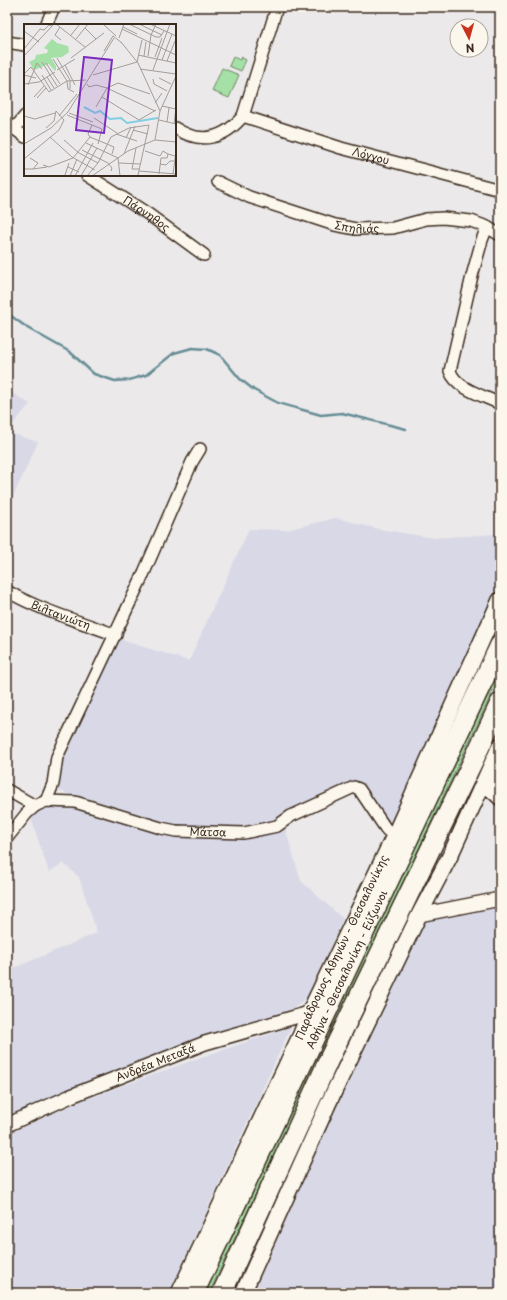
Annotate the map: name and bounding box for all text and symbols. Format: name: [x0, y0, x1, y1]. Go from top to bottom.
north arrow: [449, 18, 489, 58]
inset map: [24, 24, 176, 176]
text: N: [465, 40, 475, 57]
street label: Λόγγου: [351, 142, 391, 168]
street label: Πάρνηθος: [120, 191, 174, 236]
street label: Σπηλιάς: [333, 216, 380, 237]
street label: Βιλτανιώτη: [29, 595, 93, 633]
street label: Μάτσα: [189, 822, 227, 841]
street label: Παράδρομος Αθηνών - Θεσσαλονίκης: [290, 852, 392, 1042]
street label: Αθήνα - Θεσσαλονίκη - Εύζωνοι: [302, 886, 391, 1051]
street label: Ανδρέα Μεταξά: [113, 1039, 198, 1086]

